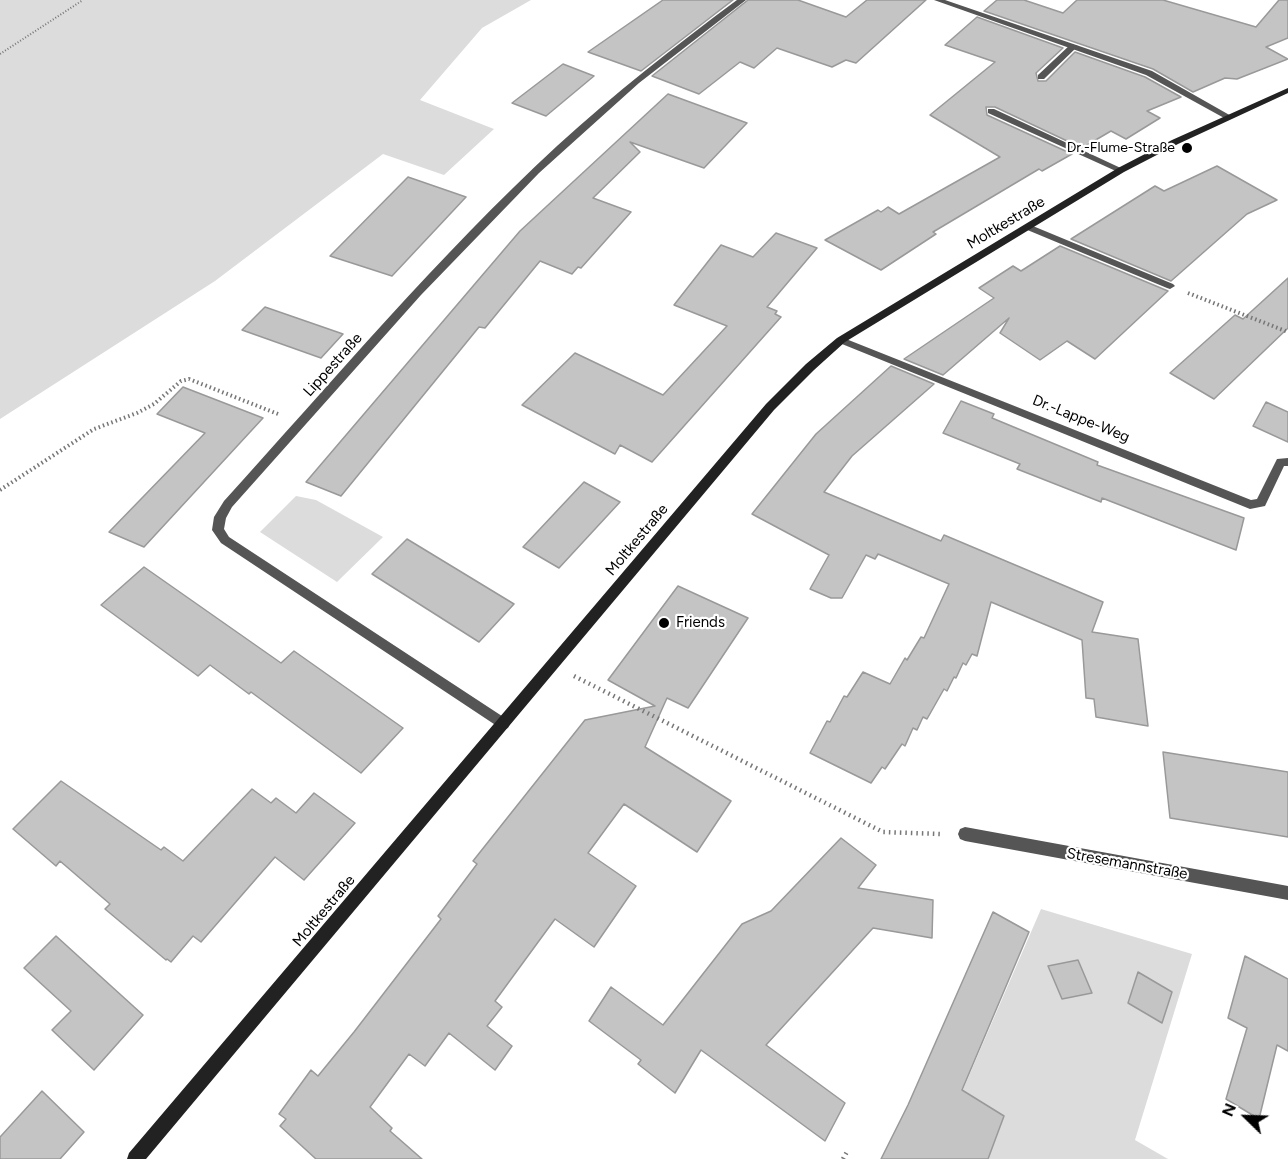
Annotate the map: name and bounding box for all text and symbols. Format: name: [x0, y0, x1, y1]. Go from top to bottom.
place label: Dr.-Flume-Straße: [1067, 140, 1175, 156]
marker: Dr.-Flume-Straße: [1180, 141, 1194, 155]
street label: Moltkestraße: [964, 193, 1048, 253]
street label: Lippestraße: [300, 330, 366, 400]
street label: Dr.-Lappe-Weg: [1030, 391, 1132, 447]
street label: Moltkestraße: [602, 501, 672, 579]
place label: Friends: [676, 614, 725, 632]
marker: Friends: [657, 616, 671, 630]
street label: Stresemannstraße: [1065, 845, 1189, 883]
street label: Moltkestraße: [289, 872, 359, 950]
north arrow: [1216, 1087, 1276, 1147]
text: N: [1218, 1100, 1240, 1119]

